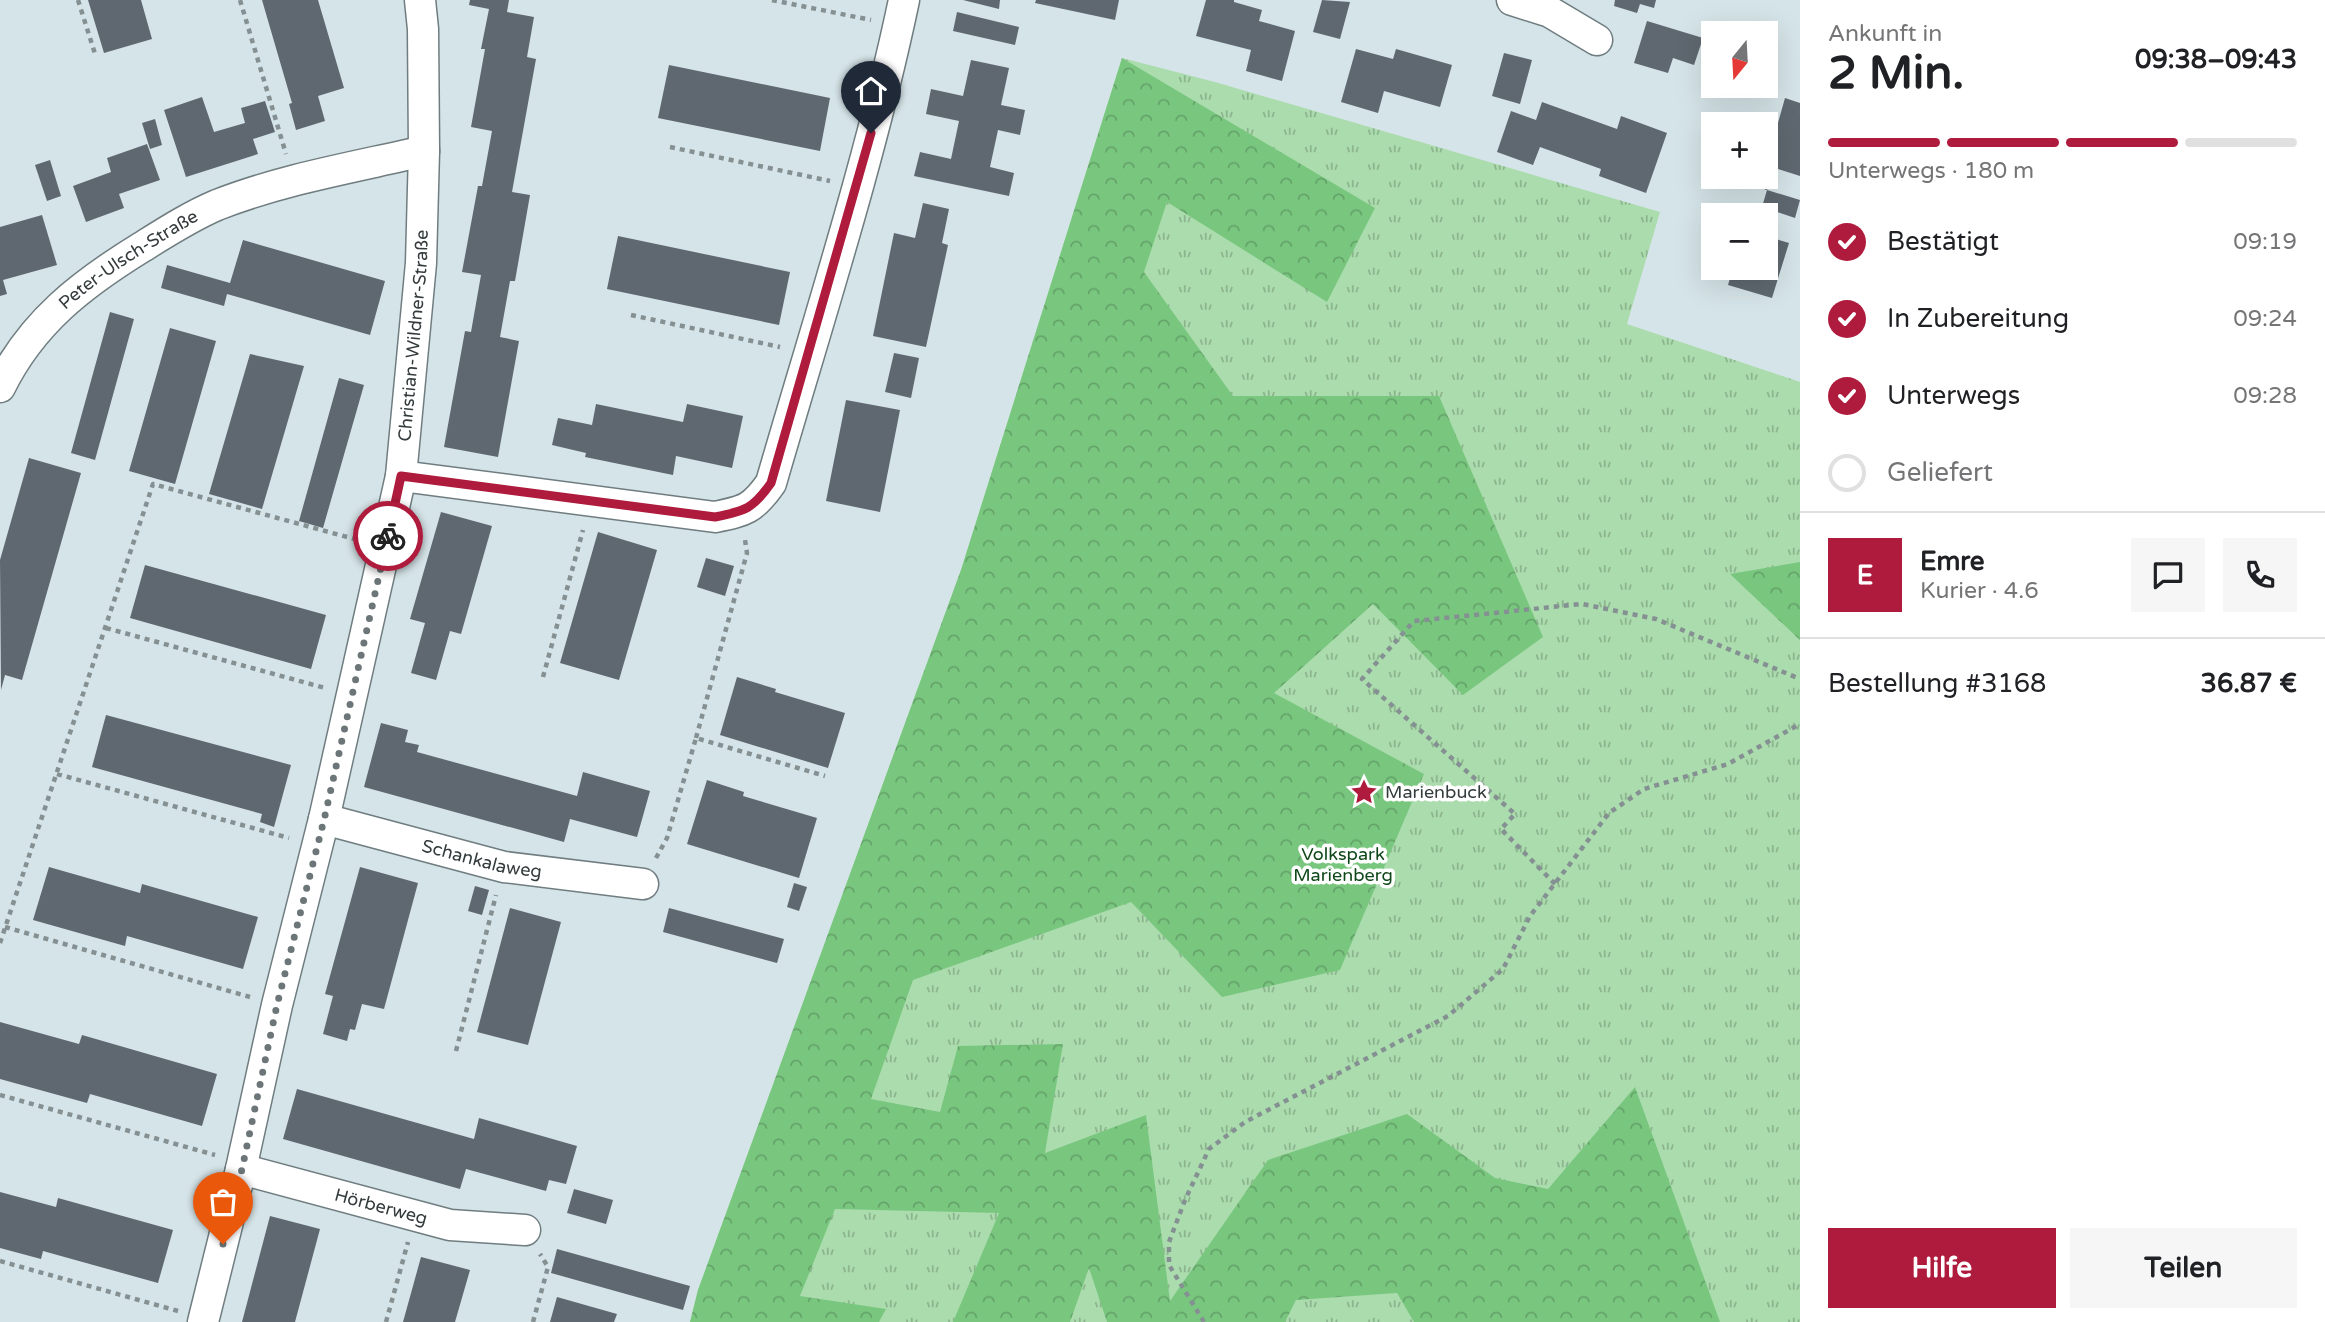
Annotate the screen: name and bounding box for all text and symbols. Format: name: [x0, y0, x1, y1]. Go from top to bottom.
text: Ankunft in: [1828, 20, 1942, 48]
north arrow: [1701, 21, 1778, 98]
map controls: [1701, 21, 1778, 280]
text: 09:38–09:43: [2135, 44, 2297, 75]
text: 2 Min.: [1828, 46, 1964, 101]
pin: [841, 61, 901, 133]
icon: home: [852, 72, 890, 110]
button: +: [1701, 112, 1778, 189]
text: Unterwegs · 180 m: [1828, 157, 2034, 185]
button: −: [1701, 203, 1778, 280]
street label: Peter-Ulsch-Straße: [54, 205, 202, 314]
icon: check: [1828, 223, 1866, 261]
text: Bestätigt: [1887, 226, 1999, 257]
text: 09:19: [2233, 228, 2297, 256]
street label: Christian-Wildner-Straße: [393, 229, 433, 442]
icon: check: [1828, 300, 1866, 338]
text: In Zubereitung: [1887, 303, 2069, 334]
text: 09:24: [2233, 305, 2297, 333]
icon: check: [1828, 377, 1866, 415]
text: Unterwegs: [1887, 380, 2020, 411]
text: 09:28: [2233, 382, 2297, 410]
text: Geliefert: [1887, 457, 1993, 488]
courier: [353, 501, 423, 571]
icon: bike: [369, 517, 407, 555]
button: chat: [2131, 538, 2205, 612]
button: phone: [2223, 538, 2297, 612]
text: Emre: [1920, 546, 1985, 577]
text: E: [1857, 560, 1873, 591]
text: Kurier · 4.6: [1920, 577, 2039, 605]
text: Bestellung #3168: [1828, 668, 2046, 699]
text: 36.87 €: [2201, 668, 2297, 699]
place icon: Marienbuck: [1349, 777, 1379, 807]
place label: Marienbuck: [1385, 781, 1487, 803]
street label: Schankalaweg: [419, 835, 543, 883]
park label: Volkspark Marienberg: [1293, 843, 1393, 886]
pin: [193, 1172, 253, 1244]
icon: bag: [204, 1183, 242, 1221]
street label: Hörberweg: [332, 1184, 430, 1229]
button: Hilfe: [1828, 1228, 2056, 1308]
button: Teilen: [2070, 1228, 2297, 1308]

